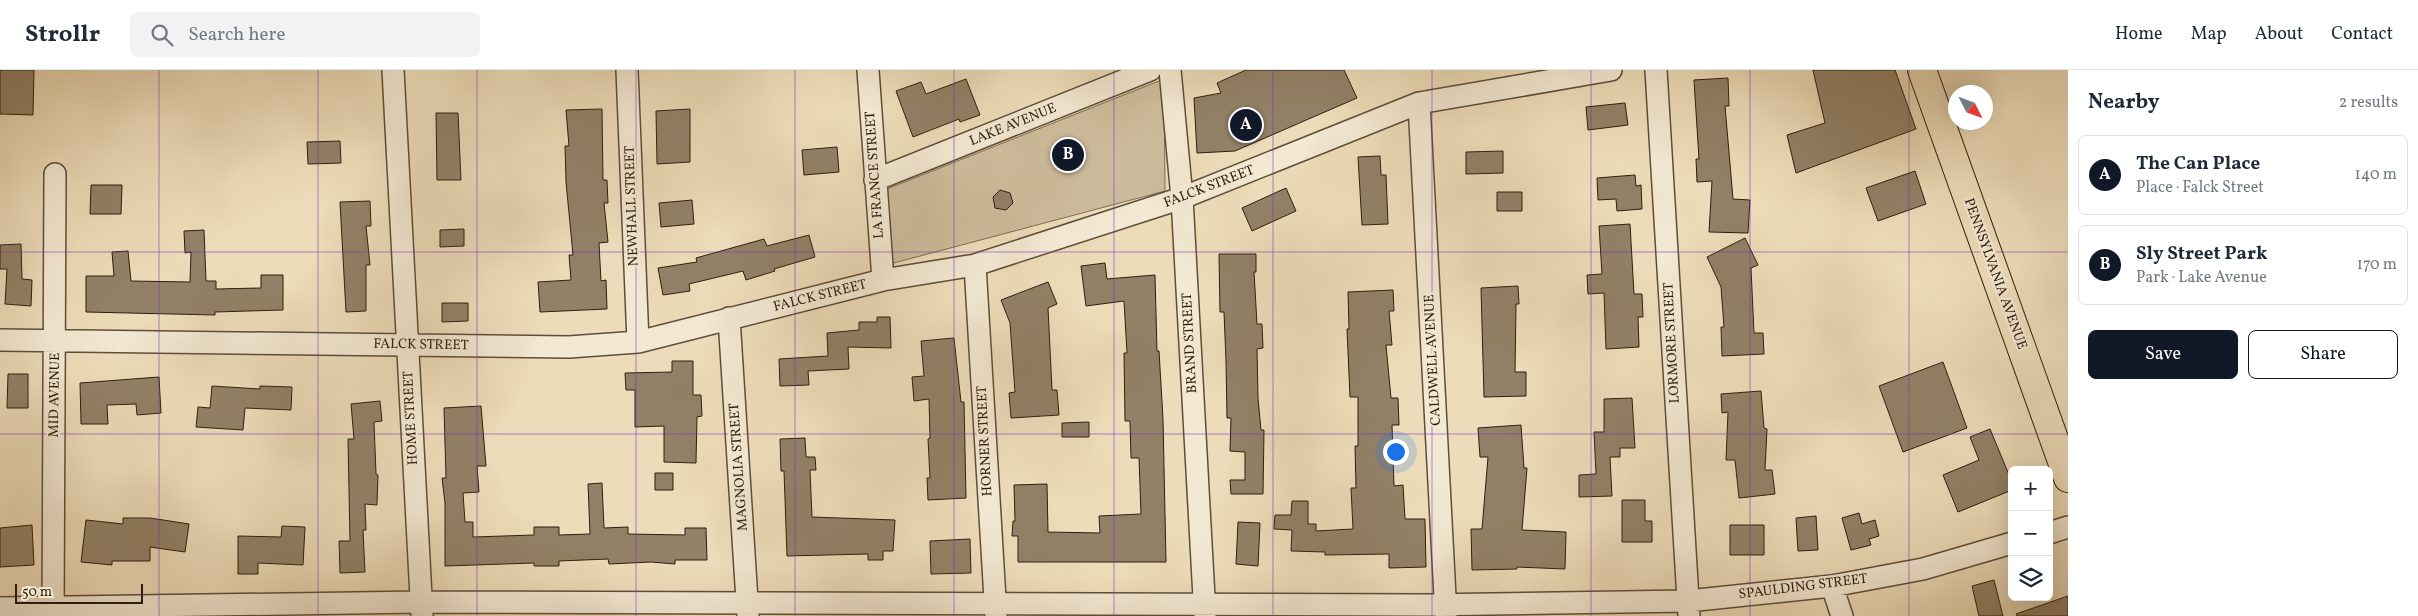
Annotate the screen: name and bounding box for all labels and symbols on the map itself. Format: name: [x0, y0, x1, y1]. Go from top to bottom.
north arrow: [1948, 85, 1993, 130]
street label: LAKE AVENUE: [967, 99, 1059, 151]
pin: A: [1230, 106, 1262, 144]
street label: LA FRANCE STREET: [861, 111, 889, 239]
pin: B: [1052, 136, 1084, 174]
street label: NEWHALL STREET: [620, 145, 644, 267]
street label: FALCK STREET: [1161, 161, 1257, 213]
street label: PENNSYLVANIA AVENUE: [1959, 196, 2031, 352]
street label: FALCK STREET: [771, 275, 869, 317]
street label: LORMORE STREET: [1659, 282, 1685, 404]
street label: BRAND STREET: [1178, 292, 1202, 394]
street label: CALDWELL AVENUE: [1420, 294, 1446, 426]
street label: FALCK STREET: [373, 335, 469, 355]
street label: MID AVENUE: [45, 352, 65, 438]
street label: HOME STREET: [399, 370, 423, 466]
street label: HORNER STREET: [973, 385, 997, 497]
street label: MAGNOLIA STREET: [725, 402, 753, 532]
your location: [1383, 439, 1409, 465]
street label: SPAULDING STREET: [1737, 570, 1869, 604]
scale bar: [15, 581, 142, 604]

